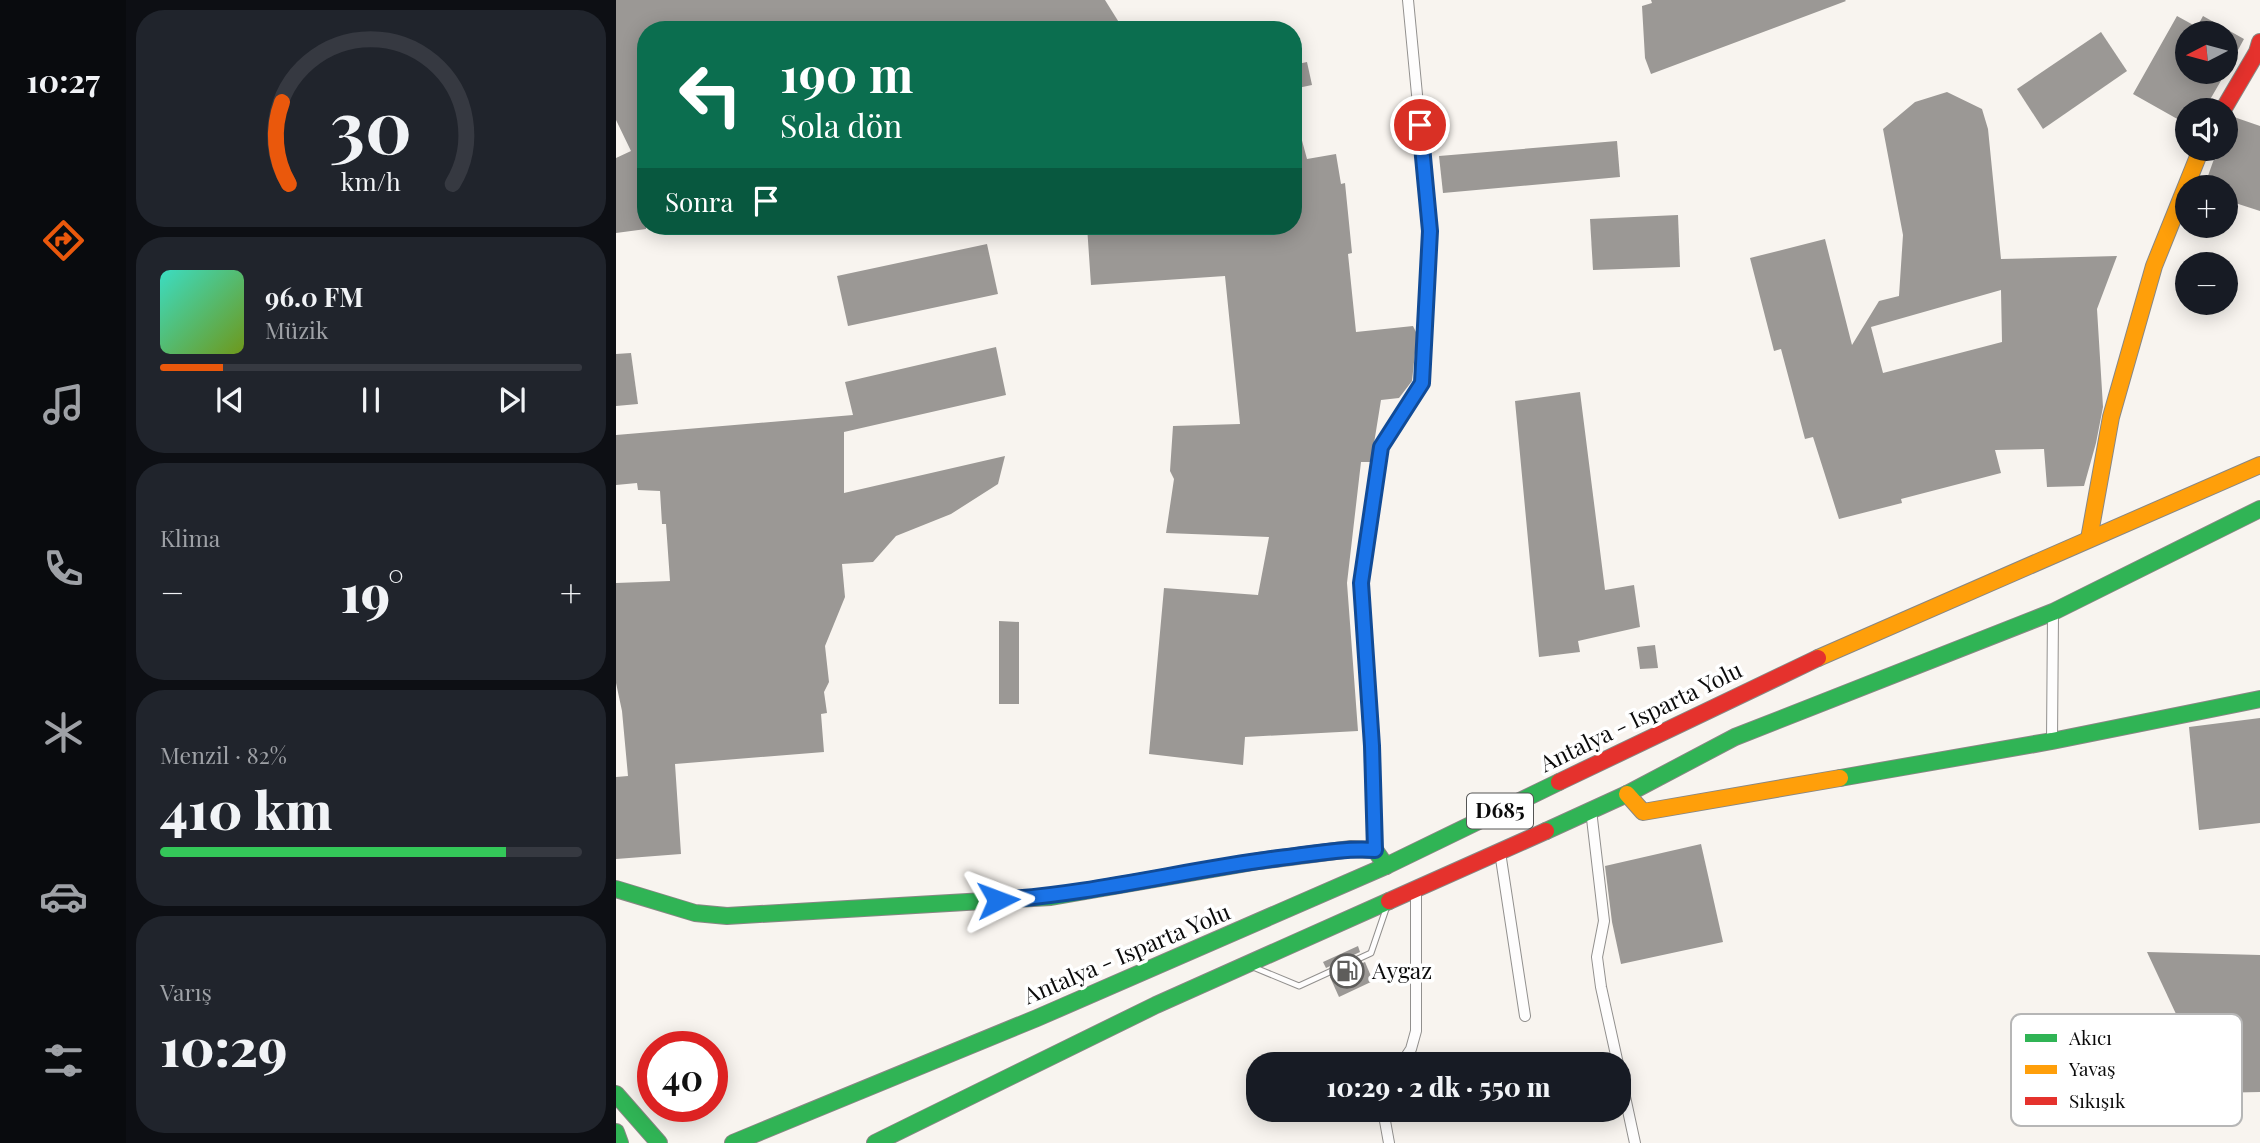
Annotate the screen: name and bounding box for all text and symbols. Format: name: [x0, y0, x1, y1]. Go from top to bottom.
north arrow: [2175, 21, 2238, 84]
map controls: [2175, 21, 2238, 315]
text: 190 m: [780, 40, 913, 105]
icon: left: [665, 49, 756, 140]
text: 10:27: [26, 58, 100, 101]
text: 30: [330, 76, 412, 173]
pin: [1390, 95, 1450, 155]
button: sound: [2175, 98, 2238, 161]
text: Sola dön: [780, 103, 902, 146]
icon: arrive: [1401, 106, 1439, 144]
text: km/h: [341, 164, 401, 197]
button: +: [2175, 175, 2238, 238]
icon: arrive: [747, 182, 785, 220]
text: Sonra: [665, 184, 733, 219]
icon: directions: [39, 216, 88, 265]
button: −: [2175, 252, 2238, 315]
text: 96.0 FM: [265, 279, 363, 314]
text: Müzik: [265, 314, 328, 345]
icon: music: [39, 380, 88, 429]
icon: previous: [211, 381, 249, 419]
icon: pause: [352, 381, 390, 419]
icon: next: [493, 381, 531, 419]
text: Klima: [160, 522, 220, 553]
icon: phone: [39, 544, 88, 593]
text: 19°: [341, 557, 404, 626]
text: −: [160, 566, 185, 617]
text: +: [560, 566, 582, 617]
street label: Antalya - Isparta Yolu: [1533, 653, 1747, 779]
icon: climate: [39, 708, 88, 757]
text: Menzil · 82%: [160, 739, 287, 770]
text: 410 km: [160, 774, 332, 843]
road number: D685: [1467, 794, 1533, 828]
position arrow: [961, 863, 1035, 937]
icon: car: [39, 872, 88, 921]
street label: Antalya - Isparta Yolu: [1017, 895, 1234, 1011]
fuel station icon: Aygaz: [1328, 952, 1366, 990]
place label: Aygaz: [1371, 954, 1432, 985]
text: Varış: [160, 976, 212, 1007]
text: 10:29: [160, 1011, 287, 1080]
legend: [2011, 1014, 2242, 1126]
text: Akıcı: [2068, 1024, 2112, 1050]
speed limit sign: 40: [637, 1031, 728, 1122]
icon: filters: [39, 1036, 88, 1085]
text: Yavaş: [2068, 1055, 2116, 1081]
text: 10:29 · 2 dk · 550 m: [1327, 1069, 1550, 1104]
text: Sıkışık: [2069, 1087, 2126, 1113]

